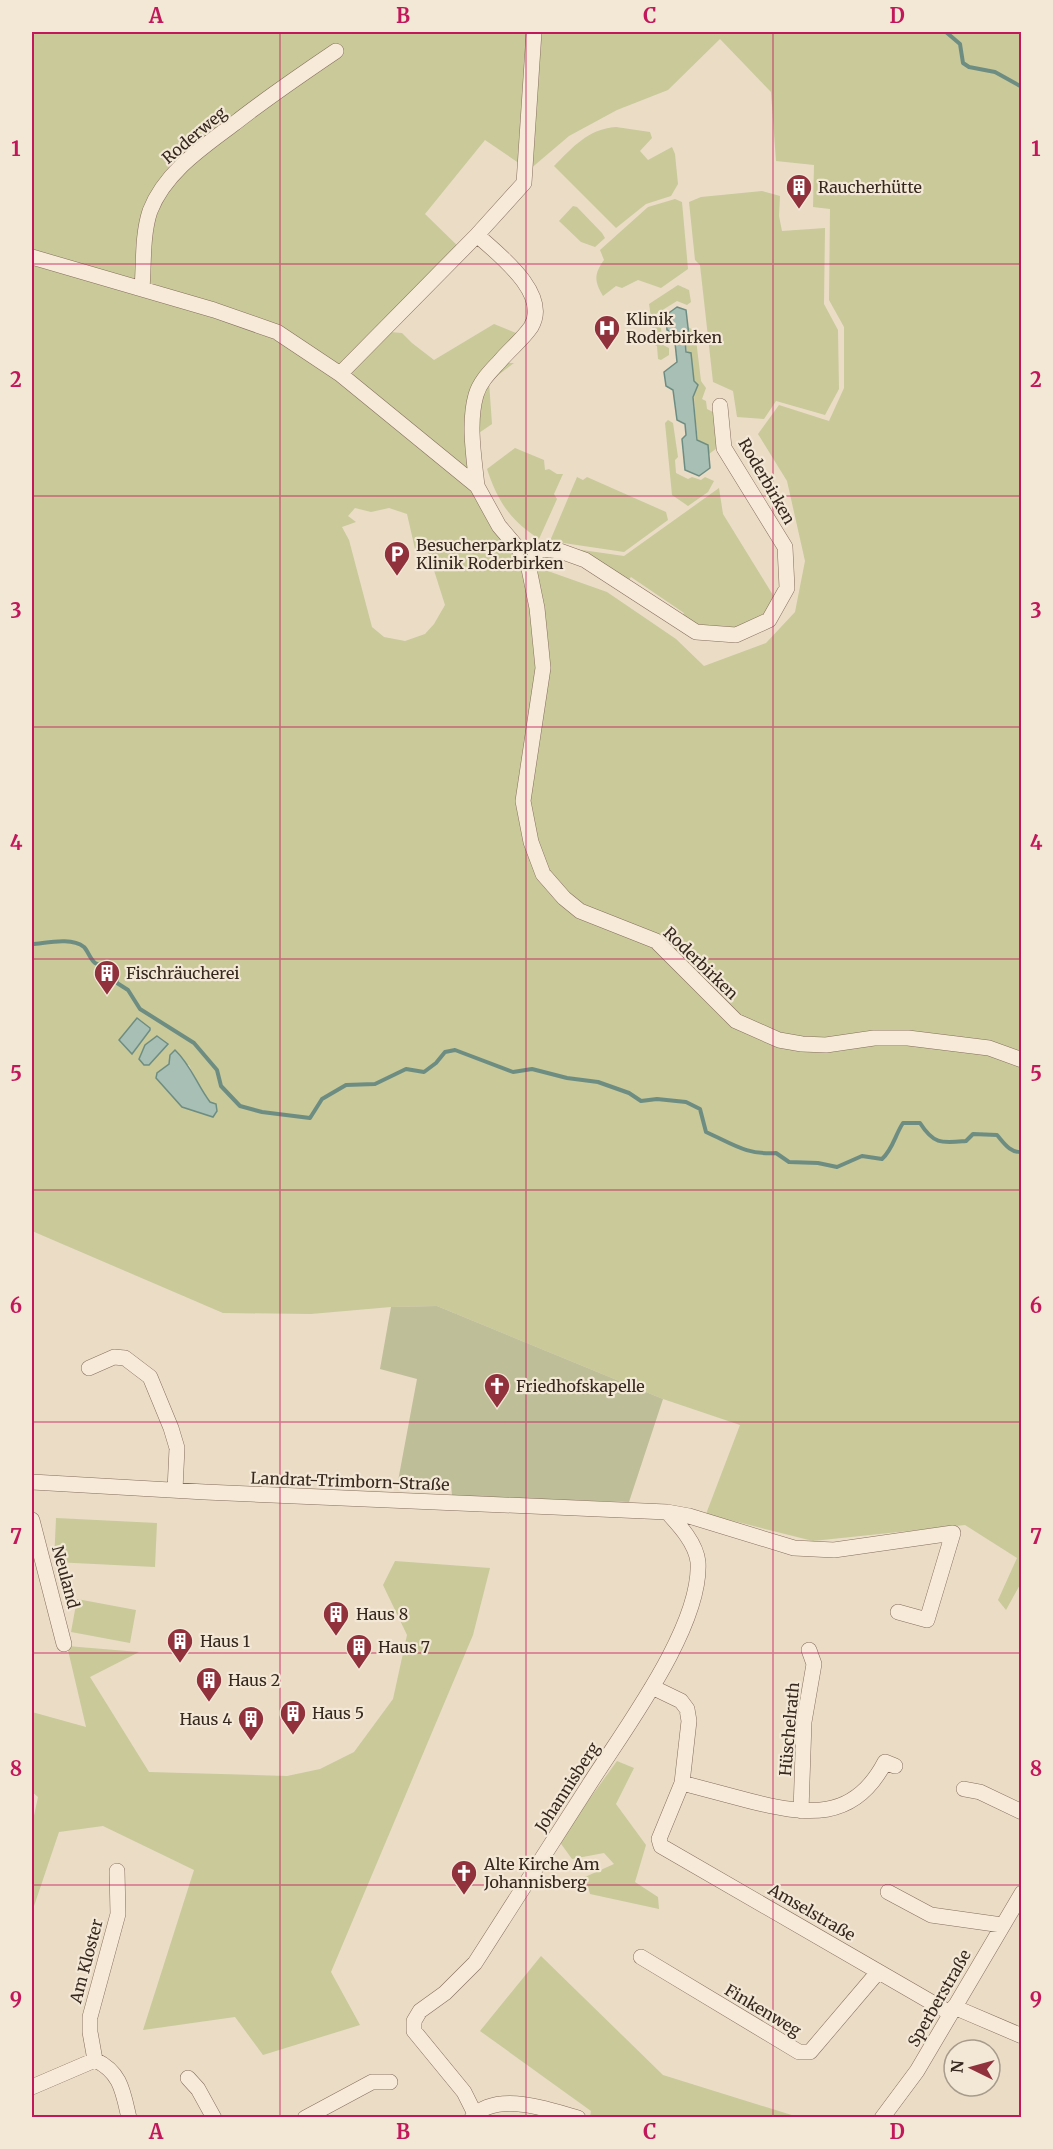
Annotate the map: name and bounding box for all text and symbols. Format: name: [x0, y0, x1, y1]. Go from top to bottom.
text: A: [148, 3, 164, 28]
text: B: [396, 3, 410, 28]
text: C: [643, 3, 657, 28]
text: D: [889, 3, 905, 28]
street label: Roderweg: [158, 102, 231, 168]
text: 1: [11, 136, 21, 161]
text: 1: [1031, 136, 1041, 161]
building icon: Raucherhütte: [784, 172, 814, 210]
place label: Raucherhütte: [818, 177, 922, 197]
place label: Klinik Roderbirken: [626, 309, 722, 347]
hospital icon: Klinik Roderbirken: [592, 313, 622, 351]
text: 2: [10, 367, 22, 392]
text: 2: [1030, 367, 1042, 392]
street label: Roderbirken: [734, 434, 800, 528]
place label: Besucherparkplatz Klinik Roderbirken: [416, 535, 564, 573]
parking icon: Besucherparkplatz Klinik Roderbirken: [382, 539, 412, 577]
text: 3: [10, 598, 22, 623]
text: 3: [1030, 598, 1042, 623]
text: 4: [10, 830, 23, 855]
text: 4: [1030, 830, 1043, 855]
street label: Roderbirken: [660, 922, 743, 1004]
building icon: Fischräucherei: [92, 958, 122, 996]
place label: Fischräucherei: [126, 963, 239, 983]
text: 5: [10, 1061, 22, 1086]
text: 5: [1030, 1061, 1042, 1086]
text: 6: [10, 1293, 22, 1318]
text: 6: [1030, 1293, 1042, 1318]
church icon: Friedhofskapelle: [482, 1371, 512, 1409]
place label: Friedhofskapelle: [516, 1376, 645, 1396]
street label: Landrat-Trimborn-Straße: [250, 1468, 450, 1494]
text: 7: [10, 1524, 22, 1549]
text: 7: [1030, 1524, 1042, 1549]
street label: Neuland: [48, 1543, 84, 1611]
building icon: Haus 8: [321, 1599, 351, 1637]
place label: Haus 8: [356, 1604, 408, 1624]
building icon: Haus 1: [165, 1626, 195, 1664]
place label: Haus 1: [200, 1631, 250, 1651]
building icon: Haus 7: [344, 1632, 374, 1670]
place label: Haus 7: [378, 1637, 430, 1657]
building icon: Haus 2: [194, 1665, 224, 1703]
place label: Haus 2: [228, 1670, 280, 1690]
street label: Hüschelrath: [775, 1681, 803, 1777]
building icon: Haus 5: [278, 1698, 308, 1736]
place label: Haus 5: [312, 1703, 364, 1723]
building icon: Haus 4: [236, 1704, 266, 1742]
place label: Haus 4: [179, 1709, 232, 1729]
street label: Johannisberg: [530, 1738, 604, 1836]
text: 8: [10, 1756, 22, 1781]
text: 8: [1030, 1756, 1042, 1781]
place label: Alte Kirche Am Johannisberg: [483, 1854, 600, 1892]
church icon: Alte Kirche Am Johannisberg: [449, 1858, 479, 1896]
street label: Amselstraße: [764, 1879, 859, 1945]
street label: Am Kloster: [65, 1917, 107, 2006]
street label: Sperberstraße: [903, 1946, 975, 2050]
street label: Finkenweg: [721, 1979, 805, 2041]
text: 9: [10, 1987, 22, 2012]
text: 9: [1030, 1987, 1042, 2012]
north arrow: [942, 2038, 1002, 2098]
text: N: [947, 2059, 968, 2074]
text: A: [148, 2119, 164, 2144]
text: B: [396, 2119, 410, 2144]
text: C: [643, 2119, 657, 2144]
text: D: [889, 2119, 905, 2144]

